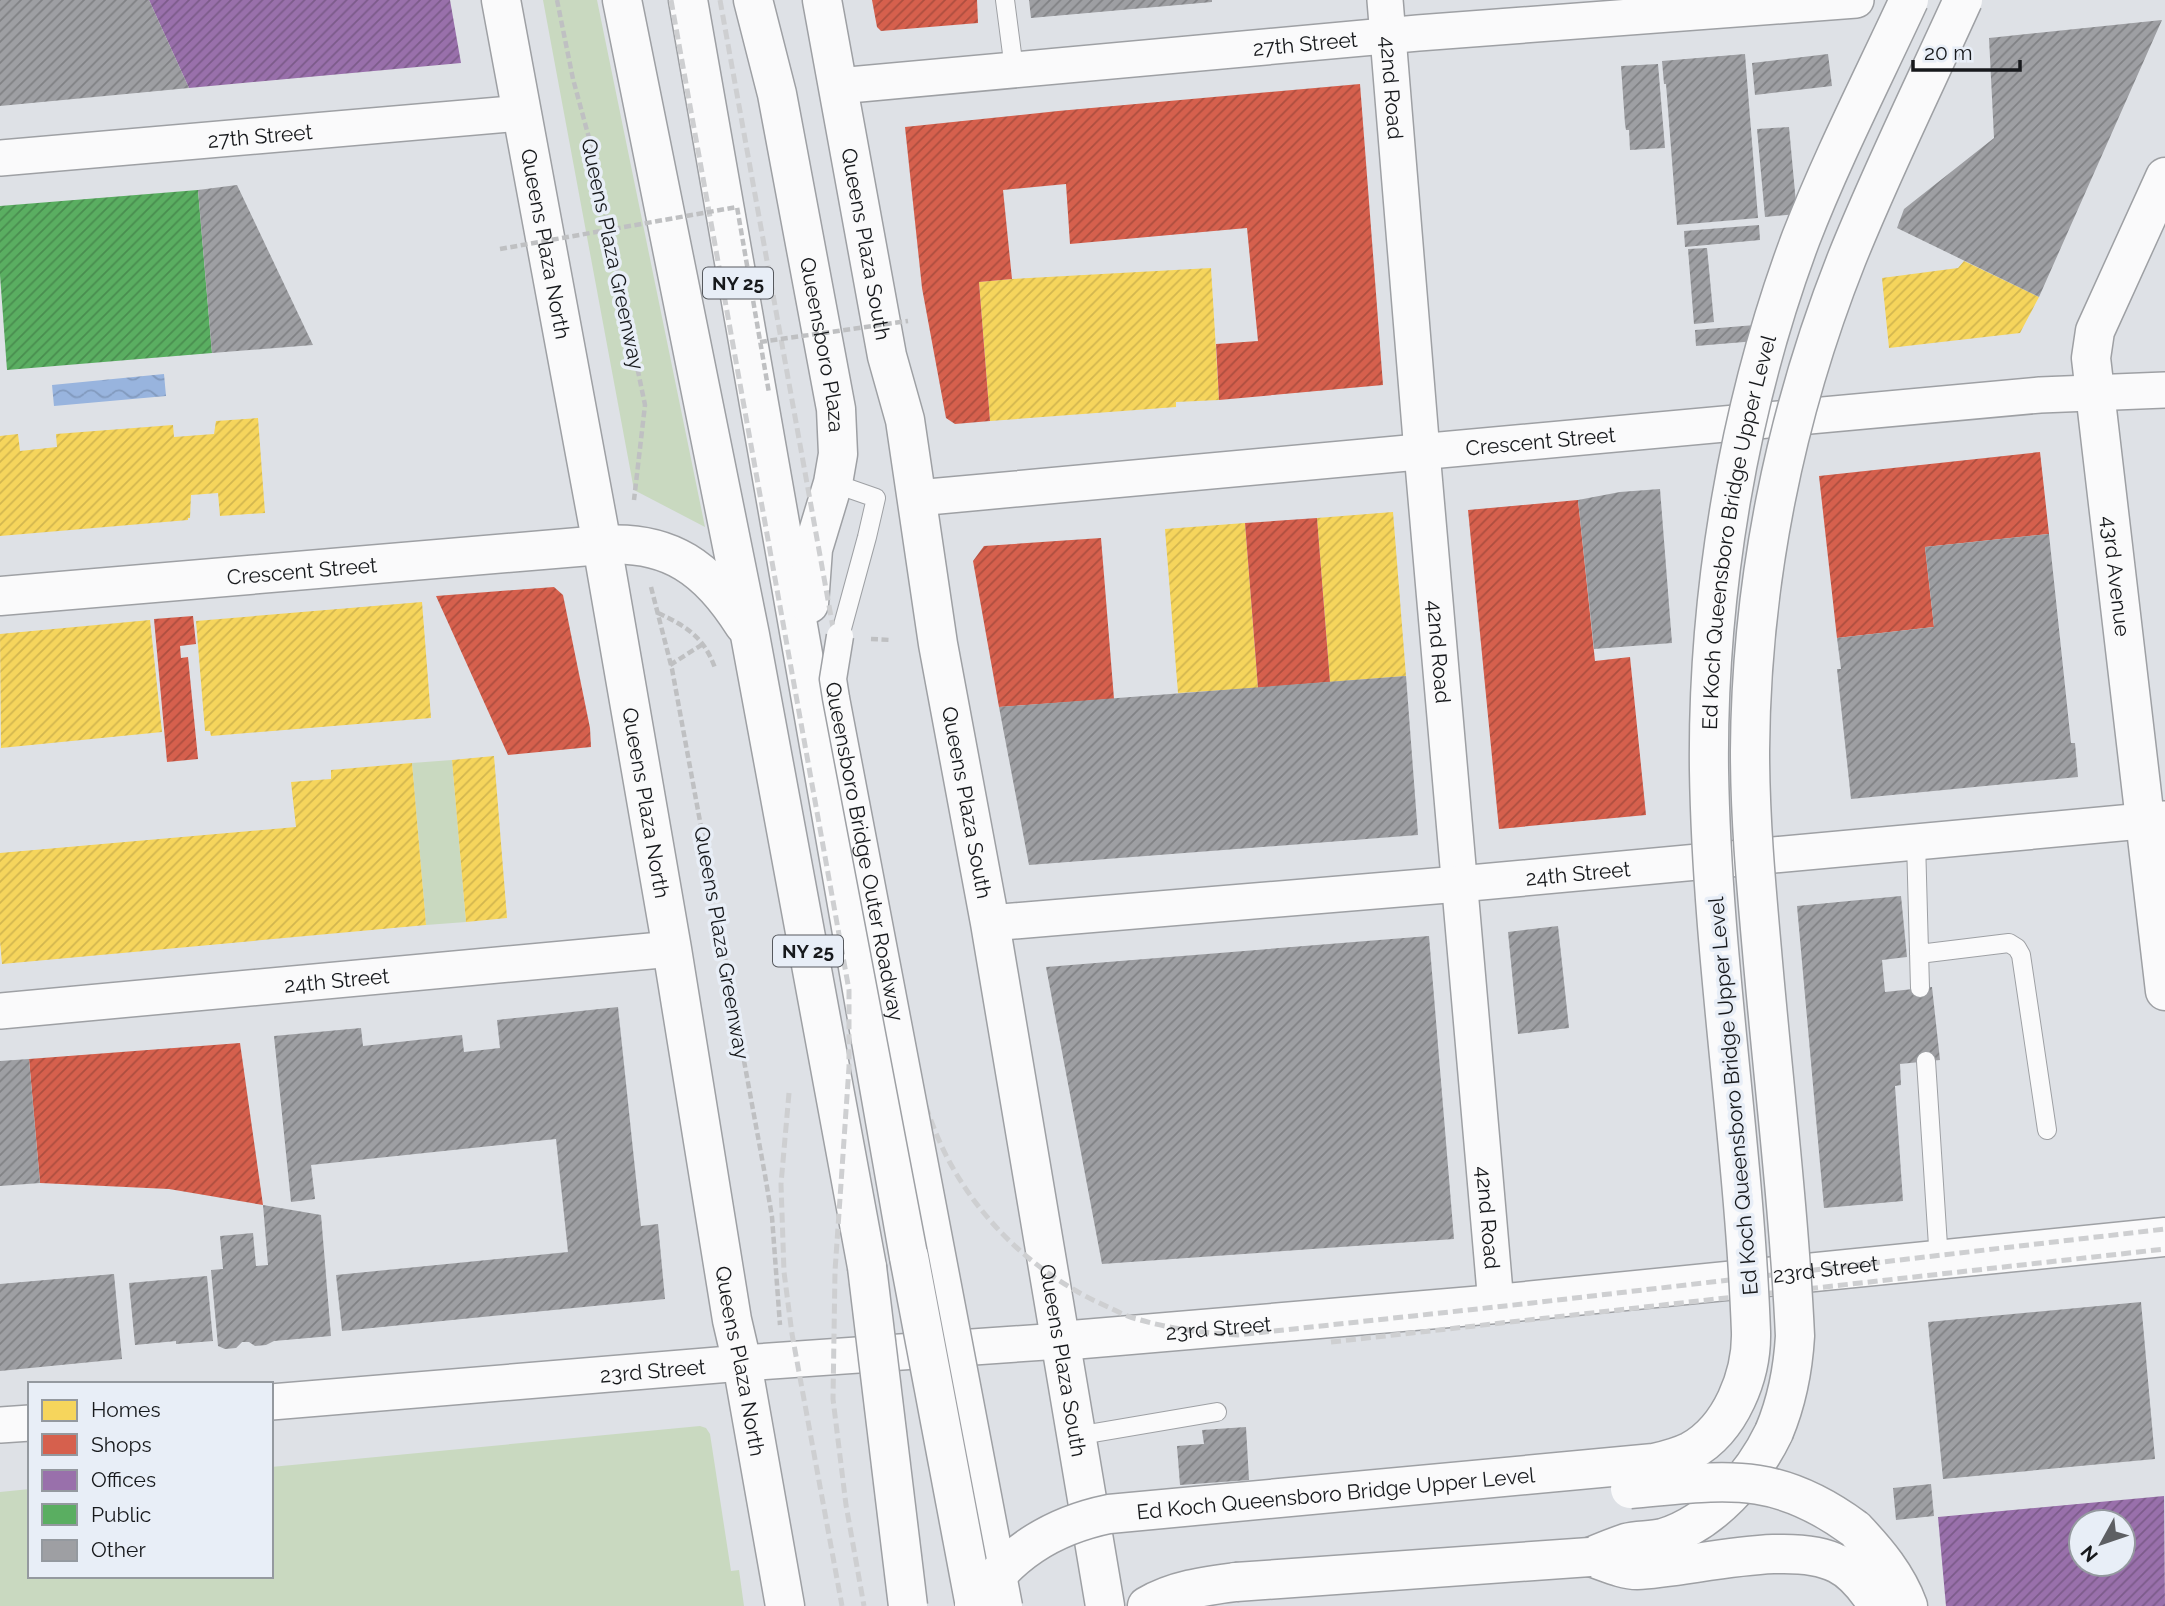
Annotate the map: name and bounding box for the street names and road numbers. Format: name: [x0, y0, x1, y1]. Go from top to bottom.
street label: 27th Street: [1252, 26, 1359, 61]
street label: 42nd Road: [1375, 35, 1409, 140]
street label: 27th Street: [207, 119, 313, 153]
street label: Queens Plaza Greenway: [576, 136, 650, 372]
street label: Queens Plaza South: [837, 146, 896, 342]
street label: Queens Plaza North: [516, 147, 576, 341]
street label: Queensboro Plaza: [795, 255, 850, 433]
road number: NY 25: [703, 268, 773, 298]
street label: Ed Koch Queensboro Bridge Upper Level: [1697, 332, 1781, 730]
street label: Crescent Street: [1464, 422, 1616, 460]
street label: 43rd Avenue: [2097, 514, 2136, 638]
street label: Crescent Street: [226, 552, 378, 589]
street label: 42nd Road: [1422, 599, 1456, 704]
street label: Queensboro Bridge Outer Roadway: [821, 680, 910, 1023]
street label: Queens Plaza South: [937, 704, 998, 901]
street label: Queens Plaza North: [618, 706, 675, 900]
street label: Queens Plaza Greenway: [689, 825, 755, 1061]
street label: 24th Street: [1524, 856, 1631, 890]
street label: Ed Koch Queensboro Bridge Upper Level: [1703, 896, 1763, 1296]
road number: NY 25: [773, 936, 843, 967]
street label: 24th Street: [283, 963, 390, 997]
street label: 42nd Road: [1472, 1165, 1505, 1270]
street label: 23rd Street: [1771, 1250, 1879, 1287]
street label: Queens Plaza South: [1035, 1262, 1092, 1459]
street label: Queens Plaza North: [711, 1264, 771, 1458]
street label: 23rd Street: [1165, 1311, 1272, 1344]
street label: 23rd Street: [599, 1354, 707, 1387]
street label: Ed Koch Queensboro Bridge Upper Level: [1135, 1462, 1536, 1524]

